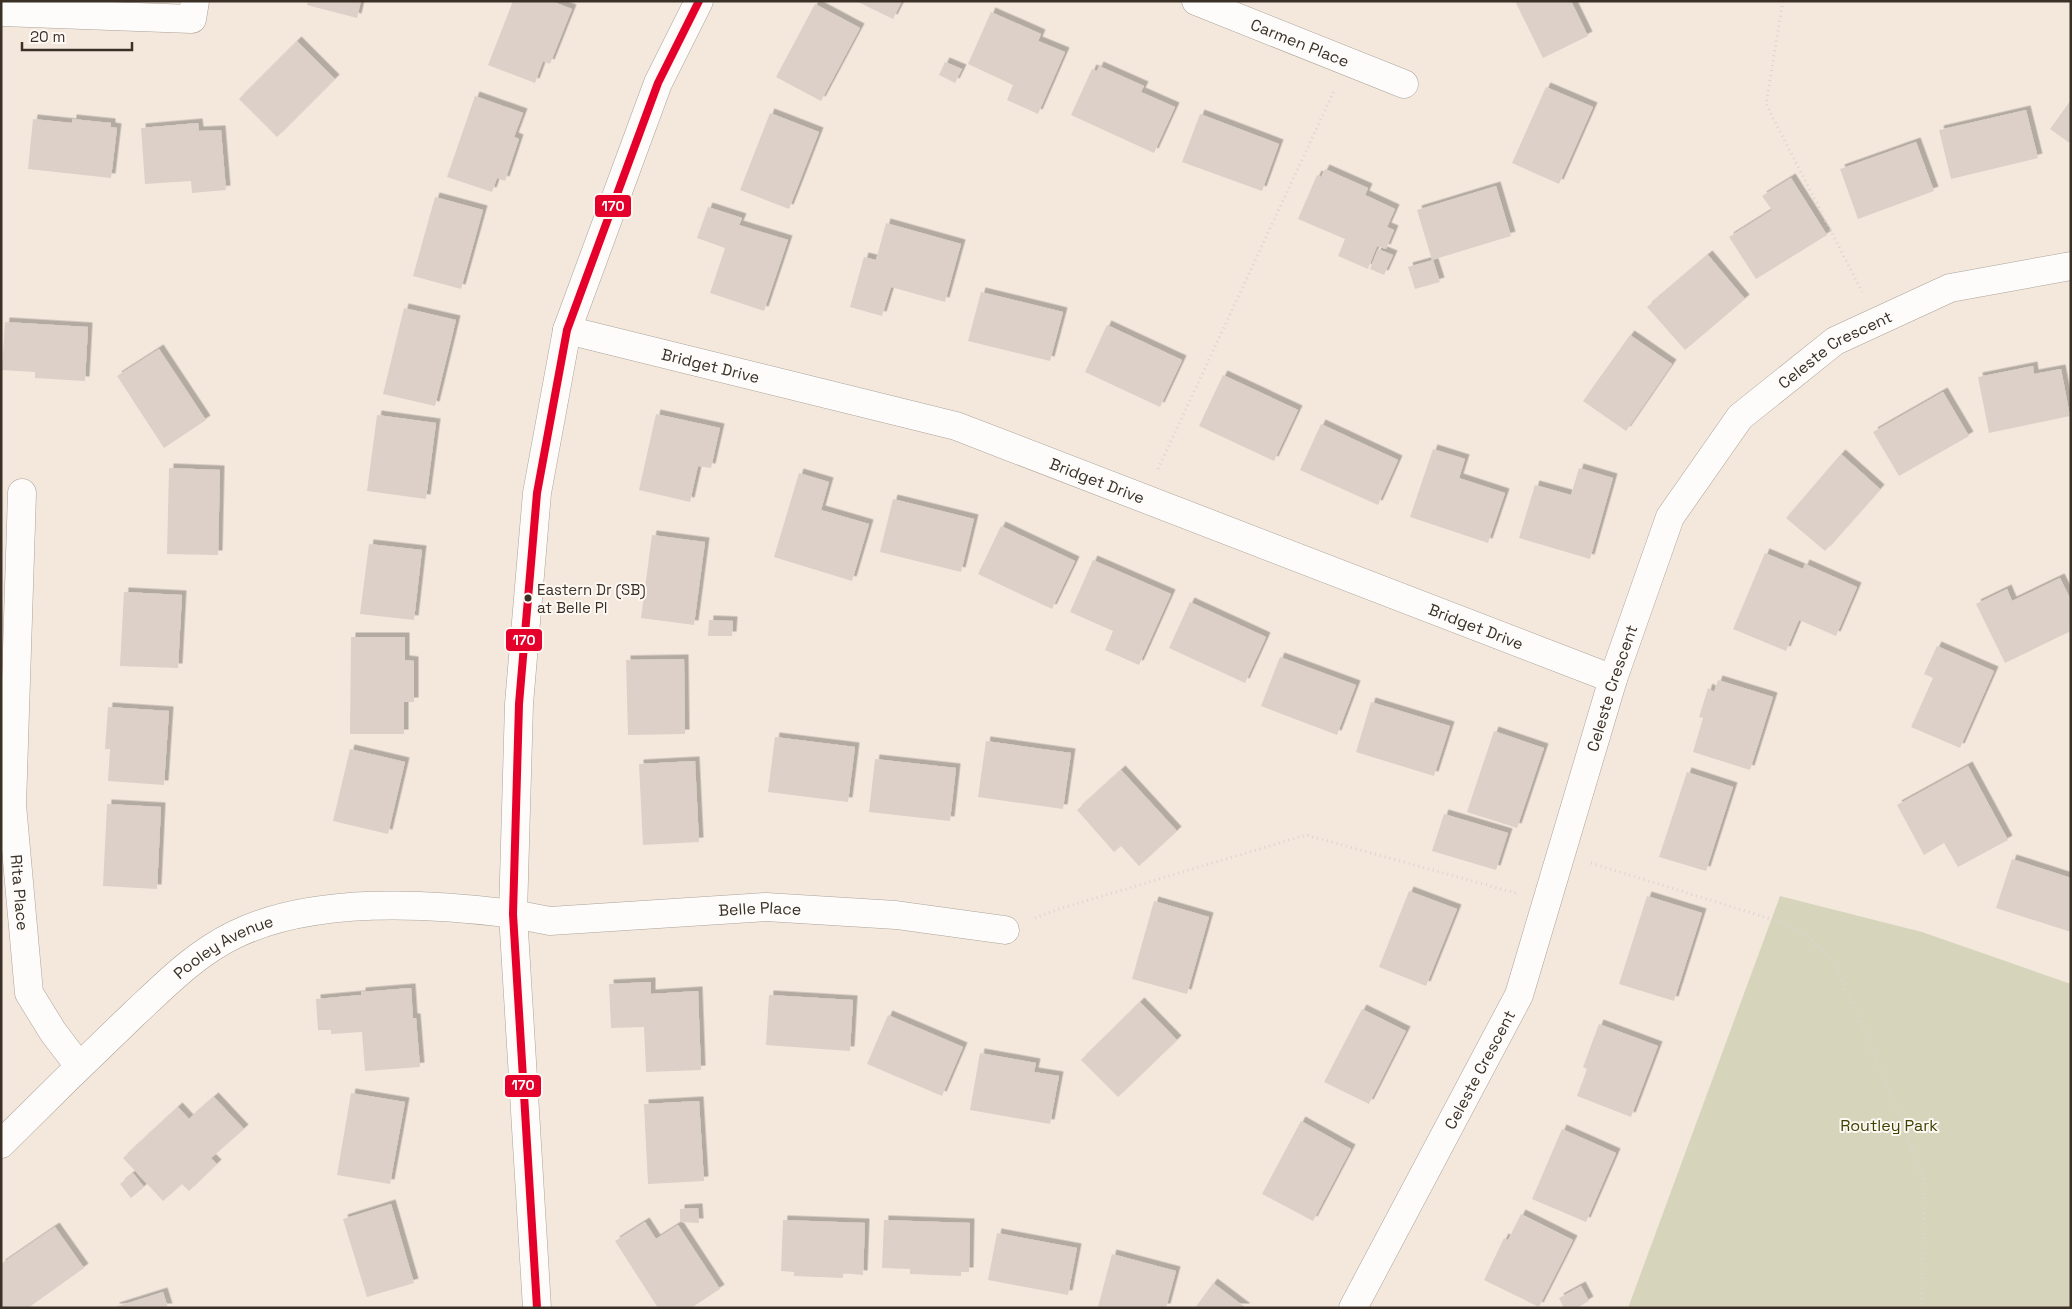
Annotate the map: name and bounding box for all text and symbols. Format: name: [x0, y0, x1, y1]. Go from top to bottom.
street label: Carmen Place: [1248, 14, 1352, 72]
scale bar: [22, 20, 132, 52]
text: 20 m: [30, 27, 65, 46]
line badge: 170: [594, 194, 632, 218]
text: 170: [601, 197, 625, 215]
street label: Celeste Crescent: [1774, 306, 1896, 394]
street label: Bridget Drive: [659, 344, 762, 388]
street label: Bridget Drive: [1047, 453, 1148, 509]
place label: Eastern Dr (SB) at Belle Pl: [537, 580, 646, 617]
marker: Eastern Dr (SB) at Belle Pl: [523, 593, 533, 603]
street label: Bridget Drive: [1425, 599, 1526, 655]
street label: Celeste Crescent: [1582, 622, 1642, 754]
line badge: 170: [505, 628, 543, 652]
text: 170: [512, 631, 536, 649]
street label: Rita Place: [6, 854, 33, 931]
street label: Belle Place: [718, 897, 802, 921]
street label: Pooley Avenue: [169, 911, 276, 984]
street label: Celeste Crescent: [1440, 1006, 1520, 1133]
line badge: 170: [504, 1074, 542, 1098]
text: 170: [511, 1076, 535, 1094]
park label: Routley Park: [1840, 1115, 1938, 1136]

